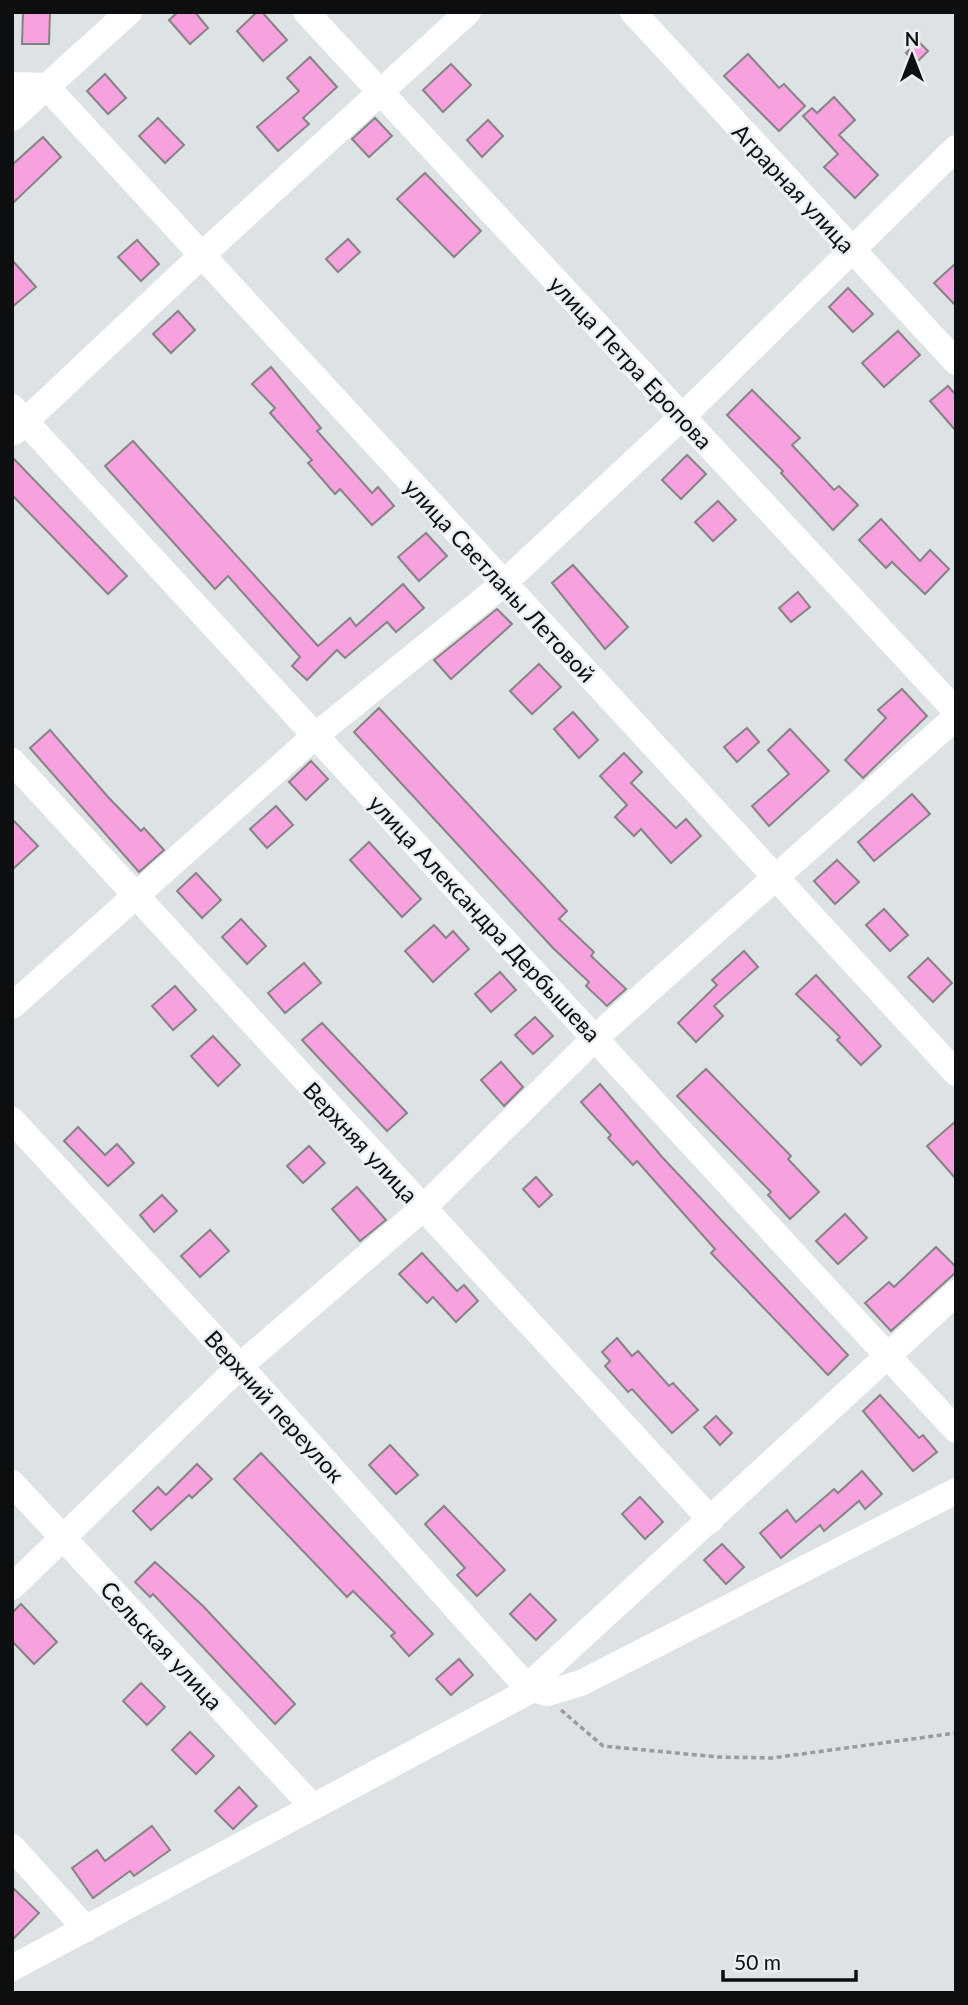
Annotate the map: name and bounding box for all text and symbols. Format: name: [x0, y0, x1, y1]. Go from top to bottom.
north arrow: [877, 21, 947, 91]
text: N: [905, 27, 919, 50]
street label: Аграрная улица: [727, 118, 861, 258]
street label: улица Петра Еропова: [543, 270, 719, 454]
street label: улица Светланы Летовой: [398, 472, 602, 688]
street label: улица Александра Дербышева: [363, 789, 607, 1047]
street label: Верхняя улица: [298, 1076, 424, 1208]
street label: Верхний переулок: [199, 1324, 351, 1488]
street label: Сельская улица: [95, 1575, 229, 1715]
scale bar: [723, 1938, 856, 1982]
text: 50 m: [734, 1949, 781, 1974]

